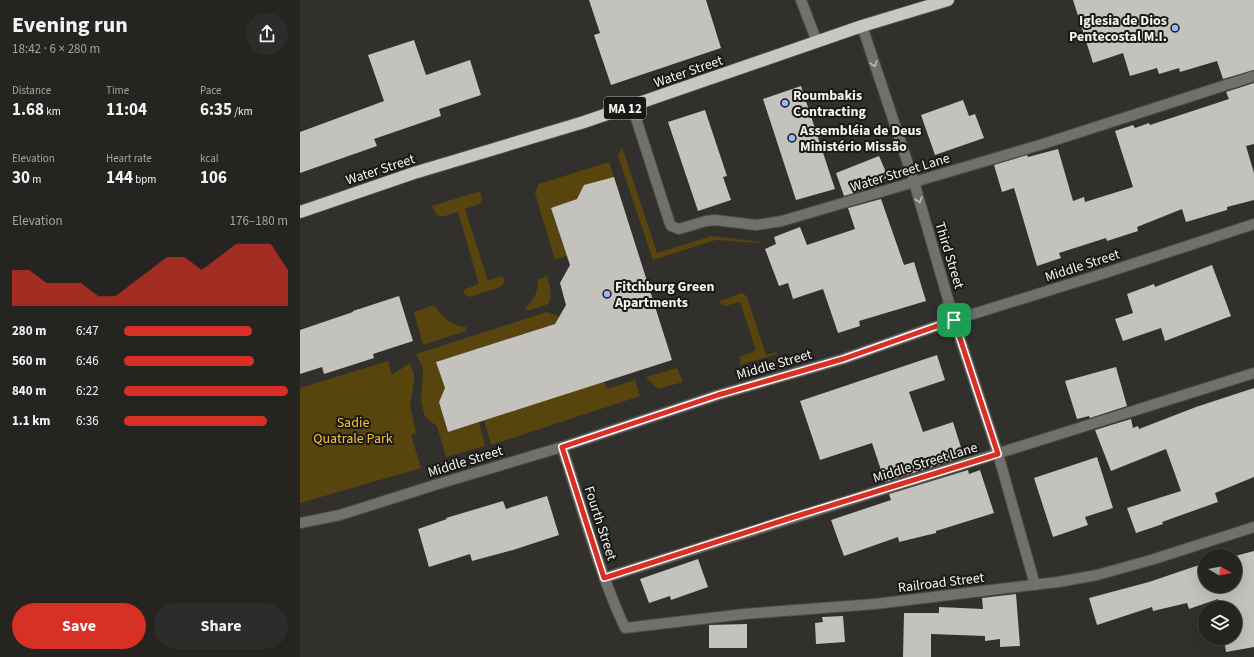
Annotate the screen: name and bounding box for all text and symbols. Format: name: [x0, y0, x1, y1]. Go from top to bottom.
text: Evening run: [12, 9, 128, 41]
place label: Iglesia de Dios Pentecostal M.I.: [1069, 11, 1167, 47]
button: share: [246, 13, 288, 55]
marker: Iglesia de Dios Pentecostal M.I.: [1170, 23, 1180, 33]
text: 18:42 · 6 × 280 m: [12, 40, 100, 58]
street label: Water Street: [651, 51, 726, 93]
one-way arrow: [870, 60, 878, 67]
text: Distance: [12, 83, 51, 98]
text: Time: [106, 83, 129, 98]
text: Pace: [200, 83, 222, 98]
place label: Roumbakis Contracting: [793, 86, 866, 122]
road number: MA 12: [604, 97, 646, 119]
text: 1.68: [12, 98, 44, 122]
text: 11:04: [106, 98, 147, 122]
text: 6:35: [200, 98, 232, 122]
marker: Roumbakis Contracting: [780, 98, 790, 108]
text: km: [44, 104, 61, 119]
text: /km: [232, 104, 253, 119]
place label: Assembléia de Deus Ministério Missão: [799, 121, 922, 157]
marker: Assembléia de Deus Ministério Missão: [787, 133, 797, 143]
street label: Water Street Lane: [848, 148, 953, 198]
street label: Water Street: [343, 149, 418, 191]
text: Elevation: [12, 151, 55, 166]
text: Heart rate: [106, 151, 152, 166]
text: kcal: [200, 151, 219, 166]
text: 30: [12, 166, 30, 190]
text: 144: [106, 166, 133, 190]
text: 106: [200, 166, 227, 190]
text: m: [30, 172, 41, 187]
text: bpm: [133, 172, 156, 187]
one-way arrow: [914, 197, 923, 204]
text: Elevation: [12, 212, 63, 230]
text: 176–180 m: [230, 212, 288, 230]
street label: Third Street: [929, 219, 969, 291]
street label: Middle Street: [1042, 244, 1123, 287]
place label: Fitchburg Green Apartments: [614, 277, 714, 313]
marker: Fitchburg Green Apartments: [602, 289, 612, 299]
pin: [937, 303, 971, 337]
icon: arrive: [943, 309, 965, 331]
text: 280 m: [12, 322, 46, 340]
text: 6:47: [76, 322, 99, 340]
street label: Middle Street: [734, 345, 815, 385]
text: 560 m: [12, 352, 46, 370]
text: 6:46: [76, 352, 99, 370]
text: 840 m: [12, 382, 46, 400]
text: 6:22: [76, 382, 99, 400]
text: 1.1 km: [12, 412, 51, 430]
text: 6:36: [76, 412, 99, 430]
park label: Sadie Quatrale Park: [313, 413, 393, 449]
street label: Middle Street Lane: [870, 437, 980, 488]
street label: Middle Street: [425, 441, 506, 483]
street label: Fourth Street: [579, 484, 622, 563]
north arrow: [1198, 549, 1242, 593]
map controls: [1198, 549, 1242, 645]
street label: Railroad Street: [897, 568, 986, 598]
button: layers: [1198, 601, 1242, 645]
button: Save: [12, 603, 146, 649]
button: Share: [154, 603, 288, 649]

